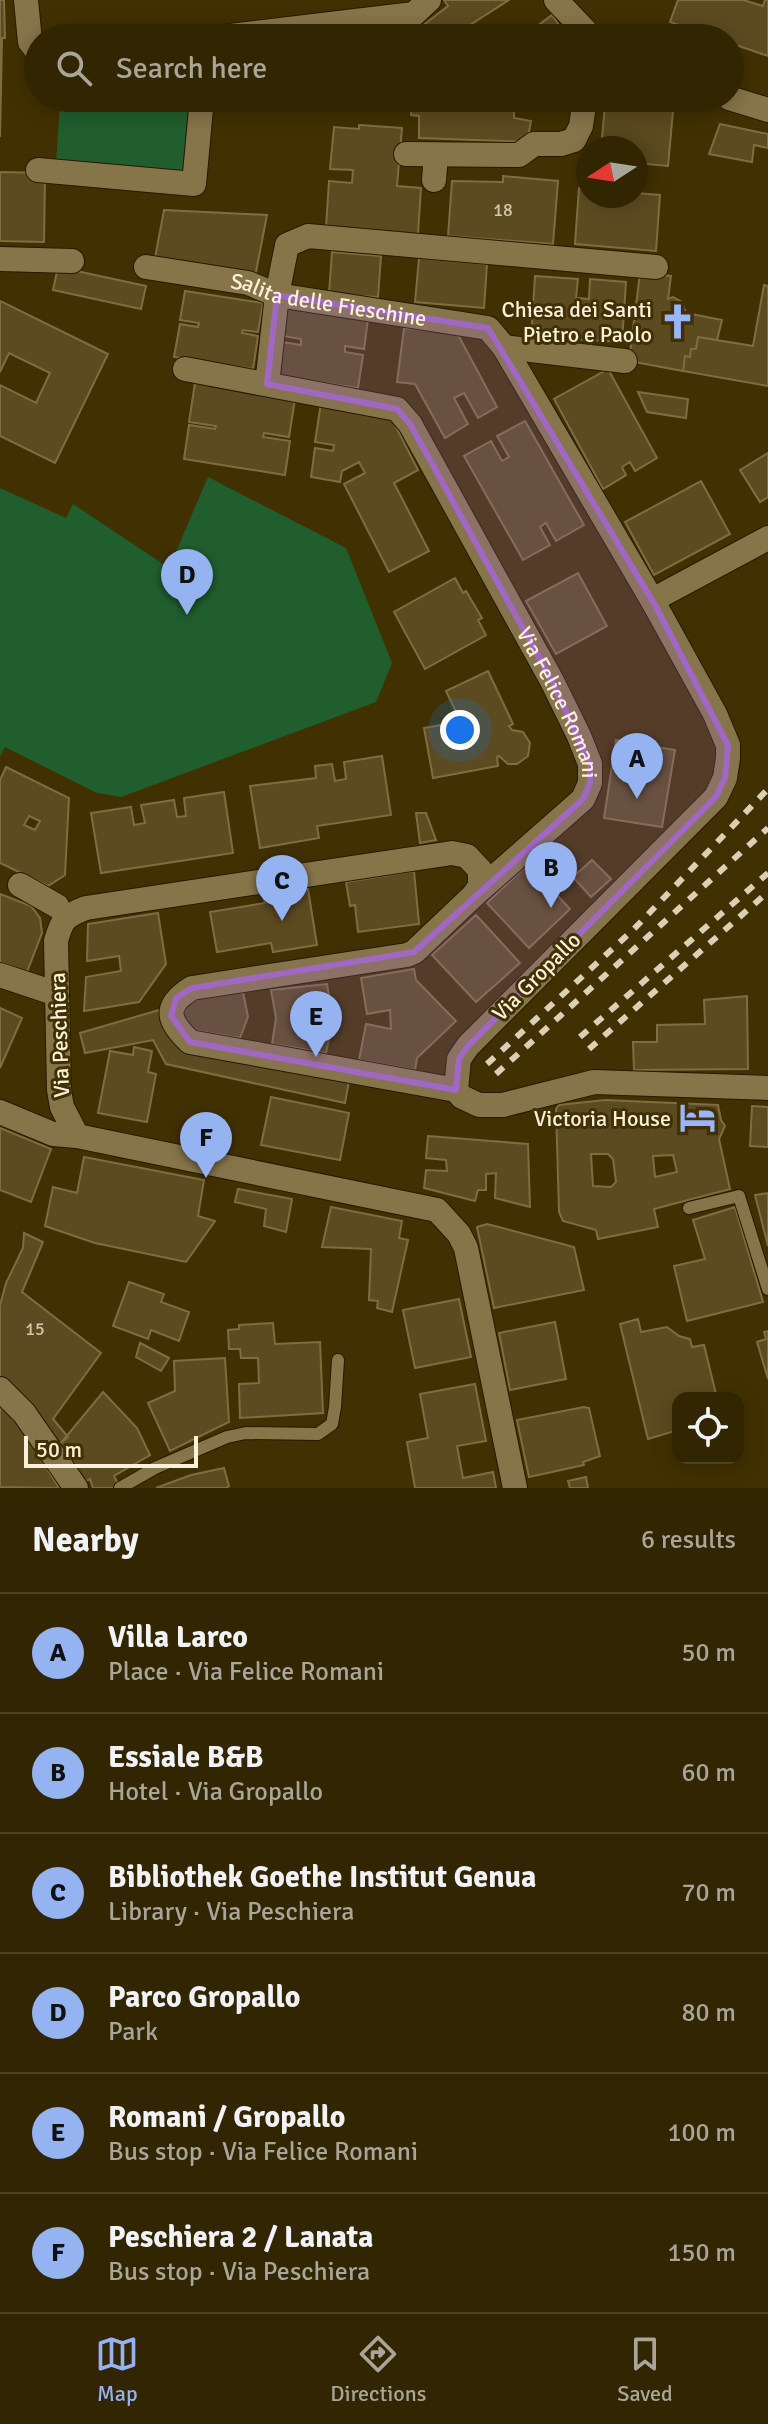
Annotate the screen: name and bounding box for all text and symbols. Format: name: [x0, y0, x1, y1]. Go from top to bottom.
search box: [24, 24, 744, 112]
icon: search: [52, 46, 96, 90]
text: Search here: [116, 50, 267, 87]
north arrow: [576, 136, 648, 208]
house number: 18: [493, 199, 513, 221]
street label: Salita delle Fieschine: [229, 268, 428, 332]
place label: Chiesa dei Santi Pietro e Paolo: [501, 296, 652, 348]
church icon: Chiesa dei Santi Pietro e Paolo: [659, 303, 697, 341]
pin: D: [161, 549, 213, 615]
street label: Via Felice Romani: [511, 622, 603, 778]
your location: [440, 710, 480, 750]
pin: A: [611, 733, 663, 799]
pin: B: [525, 842, 577, 908]
pin: C: [256, 855, 308, 921]
street label: Via Gropallo: [486, 926, 586, 1026]
street label: Via Peschiera: [44, 972, 75, 1098]
pin: E: [290, 991, 342, 1057]
hotel icon: Victoria House: [678, 1099, 716, 1137]
place label: Victoria House: [534, 1105, 671, 1132]
pin: F: [180, 1112, 232, 1178]
house number: 15: [25, 1318, 45, 1340]
map controls: [672, 1392, 744, 1464]
button: locate: [672, 1392, 744, 1464]
scale bar: [24, 1432, 198, 1468]
text: 50 m: [36, 1436, 82, 1463]
text: Nearby: [32, 1519, 139, 1561]
text: 6 results: [641, 1524, 736, 1556]
text: Villa Larco: [108, 1619, 248, 1656]
text: A: [50, 1637, 66, 1669]
text: 50 m: [681, 1637, 736, 1669]
text: Place · Via Felice Romani: [108, 1656, 384, 1688]
text: Essiale B&B: [108, 1739, 263, 1776]
text: B: [50, 1757, 66, 1789]
text: 60 m: [681, 1757, 736, 1789]
text: Hotel · Via Gropallo: [108, 1776, 323, 1808]
text: Bibliothek Goethe Institut Genua: [108, 1859, 536, 1896]
text: C: [50, 1877, 66, 1909]
text: 70 m: [681, 1877, 736, 1909]
text: Library · Via Peschiera: [108, 1896, 355, 1928]
text: Parco Gropallo: [108, 1979, 300, 2016]
text: D: [49, 1997, 67, 2029]
text: 80 m: [681, 1997, 736, 2029]
text: Park: [108, 2016, 158, 2048]
text: Romani / Gropallo: [108, 2099, 346, 2136]
text: E: [51, 2117, 65, 2149]
text: 100 m: [667, 2117, 736, 2149]
text: Bus stop · Via Felice Romani: [108, 2136, 418, 2168]
text: Peschiera 2 / Lanata: [108, 2219, 373, 2256]
text: F: [51, 2237, 65, 2269]
text: 150 m: [667, 2237, 736, 2269]
text: Bus stop · Via Peschiera: [108, 2256, 370, 2288]
tab: Map: [95, 2332, 139, 2407]
tab: Directions: [330, 2332, 426, 2407]
tab: Saved: [617, 2332, 673, 2407]

